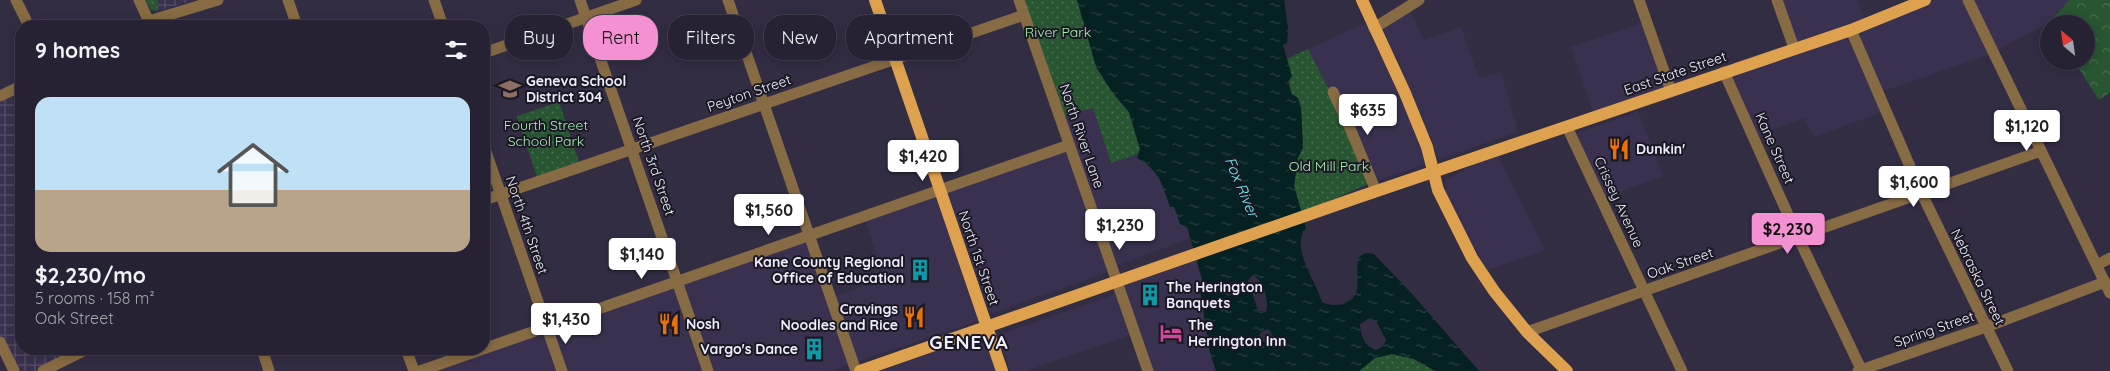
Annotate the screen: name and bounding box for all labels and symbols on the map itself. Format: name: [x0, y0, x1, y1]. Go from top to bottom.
north arrow: [2040, 15, 2095, 70]
park label: River Park: [1025, 23, 1091, 41]
street label: East State Street: [1621, 47, 1729, 99]
street label: Peyton Street: [705, 70, 793, 116]
place label: Geneva School District 304: [526, 72, 626, 106]
school or university icon: Geneva School District 304: [497, 76, 523, 102]
street label: North River Lane: [1056, 81, 1108, 191]
pin: $635: [1338, 94, 1398, 136]
street label: Kane Street: [1751, 110, 1799, 187]
pin: $1,120: [1986, 110, 2068, 152]
street label: North 3rd Street: [629, 114, 679, 218]
park label: Fourth Street School Park: [504, 116, 588, 150]
restaurant icon: Dunkin': [1606, 136, 1632, 162]
pin: $1,420: [882, 140, 964, 182]
place label: Dunkin': [1636, 140, 1685, 158]
water label: Fox River: [1221, 154, 1264, 222]
street label: Crissey Avenue: [1590, 154, 1648, 250]
park label: Old Mill Park: [1289, 157, 1369, 175]
pin: $1,600: [1873, 166, 1955, 208]
street label: North 4th Street: [502, 174, 552, 277]
pin: $1,560: [728, 194, 810, 236]
street label: North 1st Street: [954, 208, 1004, 308]
pin: $1,230: [1079, 208, 1161, 251]
pin: $2,230: [1747, 212, 1829, 255]
street label: Nebraska Street: [1947, 226, 2009, 328]
pin: $1,140: [601, 238, 683, 280]
street label: Oak Street: [1645, 243, 1716, 283]
place label: Kane County Regional Office of Education: [754, 253, 904, 287]
building icon: Kane County Regional Office of Education: [907, 257, 933, 283]
place label: The Herington Banquets: [1166, 278, 1263, 312]
building icon: The Herington Banquets: [1137, 282, 1163, 308]
place label: Cravings Noodles and Rice: [781, 300, 898, 334]
pin: $1,430: [525, 302, 607, 345]
restaurant icon: Cravings Noodles and Rice: [901, 304, 927, 330]
street label: Spring Street: [1892, 307, 1977, 351]
restaurant icon: Nosh: [656, 311, 682, 337]
place label: Nosh: [686, 315, 720, 333]
place label: The Herrington Inn: [1188, 316, 1286, 350]
hotel icon: The Herrington Inn: [1158, 320, 1184, 346]
district label: GENEVA: [929, 330, 1009, 354]
building icon: Vargo's Dance: [801, 336, 827, 362]
place label: Vargo's Dance: [700, 340, 798, 358]

